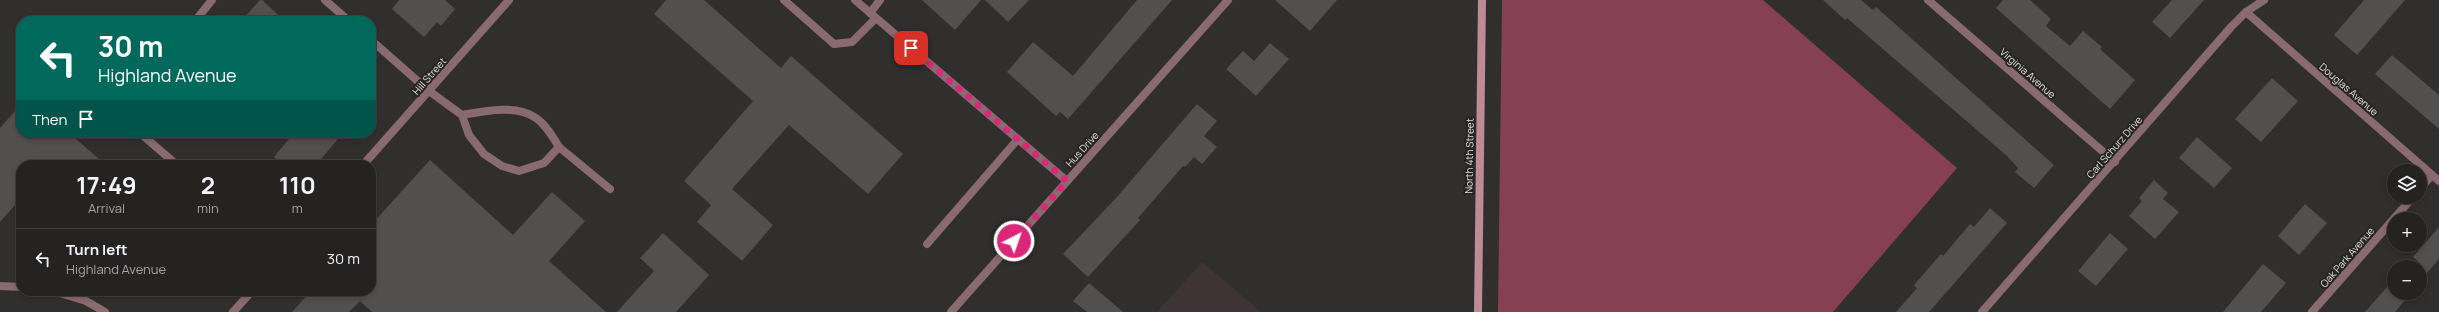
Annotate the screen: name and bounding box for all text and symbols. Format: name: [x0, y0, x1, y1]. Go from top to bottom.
text: 30 m: [98, 27, 163, 65]
pin: [894, 31, 928, 65]
icon: left: [32, 32, 84, 84]
icon: arrive: [900, 37, 922, 59]
street label: Virginia Avenue: [1997, 45, 2059, 101]
street label: Hill Street: [409, 54, 449, 98]
street label: Douglas Avenue: [2317, 59, 2382, 119]
text: Highland Avenue: [98, 63, 237, 87]
icon: arrive: [75, 108, 97, 130]
text: Then: [32, 109, 67, 130]
street label: Carl Schurz Drive: [2083, 113, 2145, 181]
street label: North 4th Street: [1461, 118, 1477, 194]
street label: Hus Drive: [1062, 128, 1102, 170]
map controls: [2387, 164, 2427, 300]
button: layers: [2387, 164, 2427, 204]
text: 17:49: [76, 168, 137, 201]
text: 2: [201, 168, 215, 201]
text: 110: [279, 168, 316, 201]
text: Arrival: [88, 199, 125, 217]
text: min: [197, 199, 219, 217]
text: m: [292, 199, 303, 217]
button: +: [2387, 212, 2427, 252]
position arrow: [993, 220, 1035, 262]
street label: Oak Park Avenue: [2317, 224, 2377, 290]
text: Turn left: [66, 239, 128, 260]
icon: left: [32, 248, 54, 270]
text: 30 m: [327, 248, 360, 269]
text: Highland Avenue: [66, 260, 166, 278]
button: −: [2387, 260, 2427, 300]

